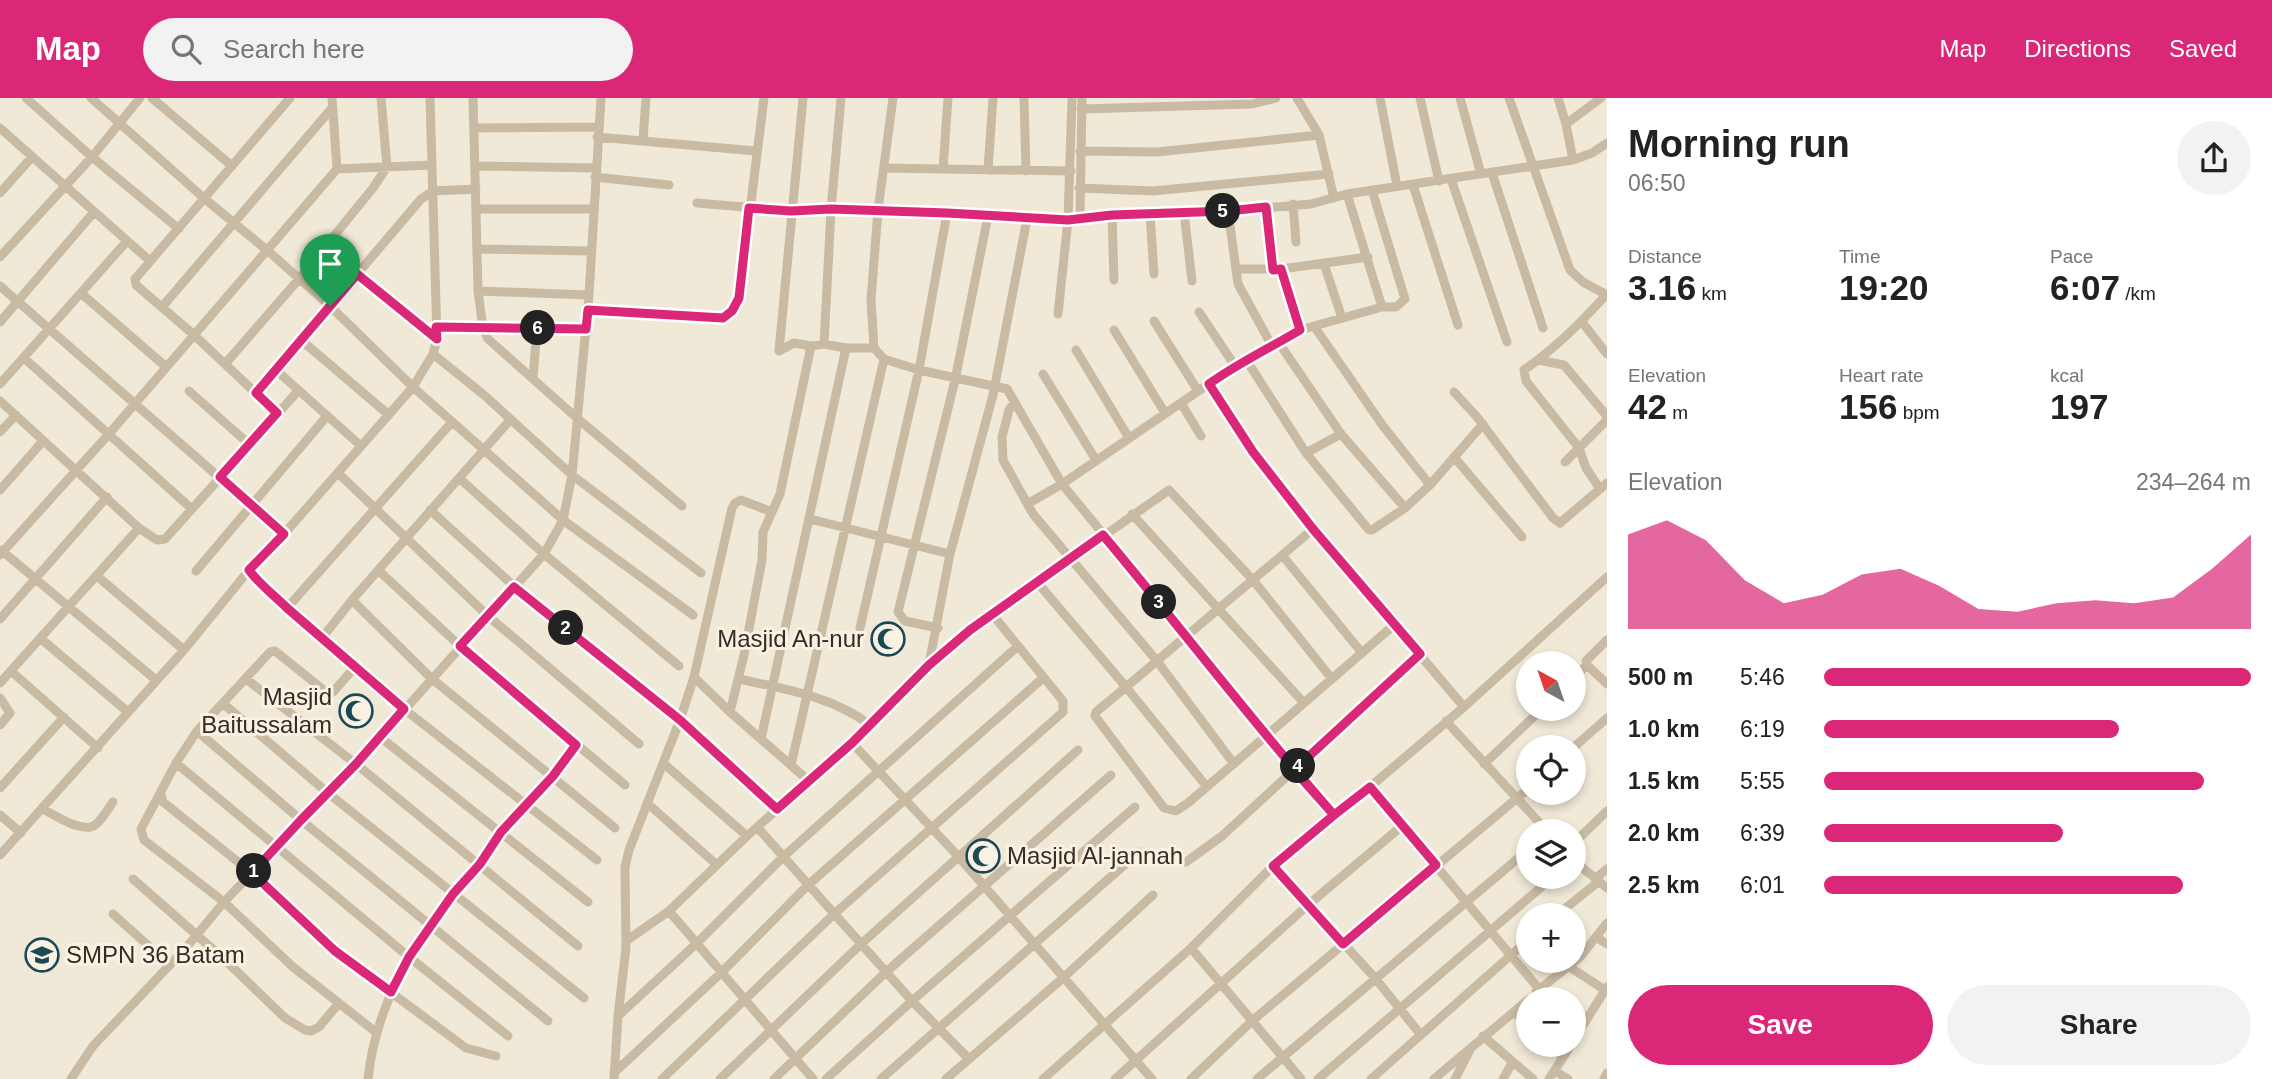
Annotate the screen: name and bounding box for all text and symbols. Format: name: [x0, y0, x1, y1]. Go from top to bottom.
search box: [143, 18, 633, 81]
text: Map: [35, 30, 101, 67]
icon: search: [167, 30, 205, 68]
text: Search here: [223, 34, 365, 64]
text: Map: [1940, 35, 1986, 62]
text: Directions: [2024, 35, 2131, 62]
text: Saved: [2169, 35, 2237, 62]
button: share: [2177, 121, 2251, 195]
text: Morning run: [1628, 123, 1850, 165]
text: 06:50: [1628, 170, 1686, 196]
pin: 5: [1206, 194, 1240, 228]
text: 5: [1217, 200, 1228, 221]
pin: [300, 234, 360, 306]
icon: arrive: [311, 245, 349, 283]
text: Distance: [1628, 246, 1702, 267]
text: Time: [1839, 246, 1881, 267]
text: Pace: [2050, 246, 2093, 267]
text: 3.16: [1628, 268, 1696, 307]
text: 19:20: [1839, 268, 1929, 307]
text: 6:07: [2050, 268, 2120, 307]
text: km: [1696, 283, 1727, 304]
text: /km: [2120, 283, 2156, 304]
pin: 6: [520, 310, 556, 345]
text: 6: [532, 317, 543, 338]
text: Elevation: [1628, 365, 1706, 386]
text: Heart rate: [1839, 365, 1923, 386]
text: kcal: [2050, 365, 2084, 386]
text: 42: [1628, 387, 1667, 426]
text: 156: [1839, 387, 1897, 426]
text: 197: [2050, 387, 2108, 426]
text: m: [1667, 402, 1688, 423]
text: bpm: [1897, 402, 1940, 423]
text: Elevation: [1628, 469, 1723, 495]
text: 234–264 m: [2136, 469, 2251, 495]
pin: 3: [1142, 584, 1176, 620]
text: 3: [1153, 591, 1164, 612]
pin: 2: [548, 610, 584, 646]
text: 2: [560, 617, 571, 638]
mosque icon: Masjid An-nur: [869, 620, 907, 658]
place label: Masjid An-nur: [717, 625, 864, 652]
north arrow: [1516, 651, 1586, 721]
map controls: [1516, 651, 1586, 1057]
text: 500 m: [1628, 664, 1693, 690]
text: 5:46: [1740, 664, 1785, 690]
place label: Masjid Baitussalam: [201, 683, 332, 738]
mosque icon: Masjid Baitussalam: [337, 692, 375, 730]
text: 1.0 km: [1628, 716, 1700, 742]
text: 6:19: [1740, 716, 1785, 742]
button: locate: [1516, 735, 1586, 805]
pin: 4: [1280, 748, 1316, 784]
text: 4: [1292, 755, 1303, 776]
text: 1.5 km: [1628, 768, 1700, 794]
text: 5:55: [1740, 768, 1785, 794]
button: layers: [1516, 819, 1586, 889]
text: 2.0 km: [1628, 820, 1700, 846]
text: 6:39: [1740, 820, 1785, 846]
mosque icon: Masjid Al-jannah: [964, 837, 1002, 875]
place label: Masjid Al-jannah: [1007, 842, 1183, 869]
pin: 1: [236, 854, 272, 888]
text: 1: [248, 860, 259, 881]
text: 2.5 km: [1628, 872, 1700, 898]
text: 6:01: [1740, 872, 1785, 898]
button: +: [1516, 903, 1586, 973]
school or university icon: SMPN 36 Batam: [23, 936, 61, 974]
place label: SMPN 36 Batam: [66, 941, 245, 968]
button: Save: [1628, 985, 1933, 1065]
button: Share: [1947, 985, 2251, 1065]
button: −: [1516, 987, 1586, 1057]

